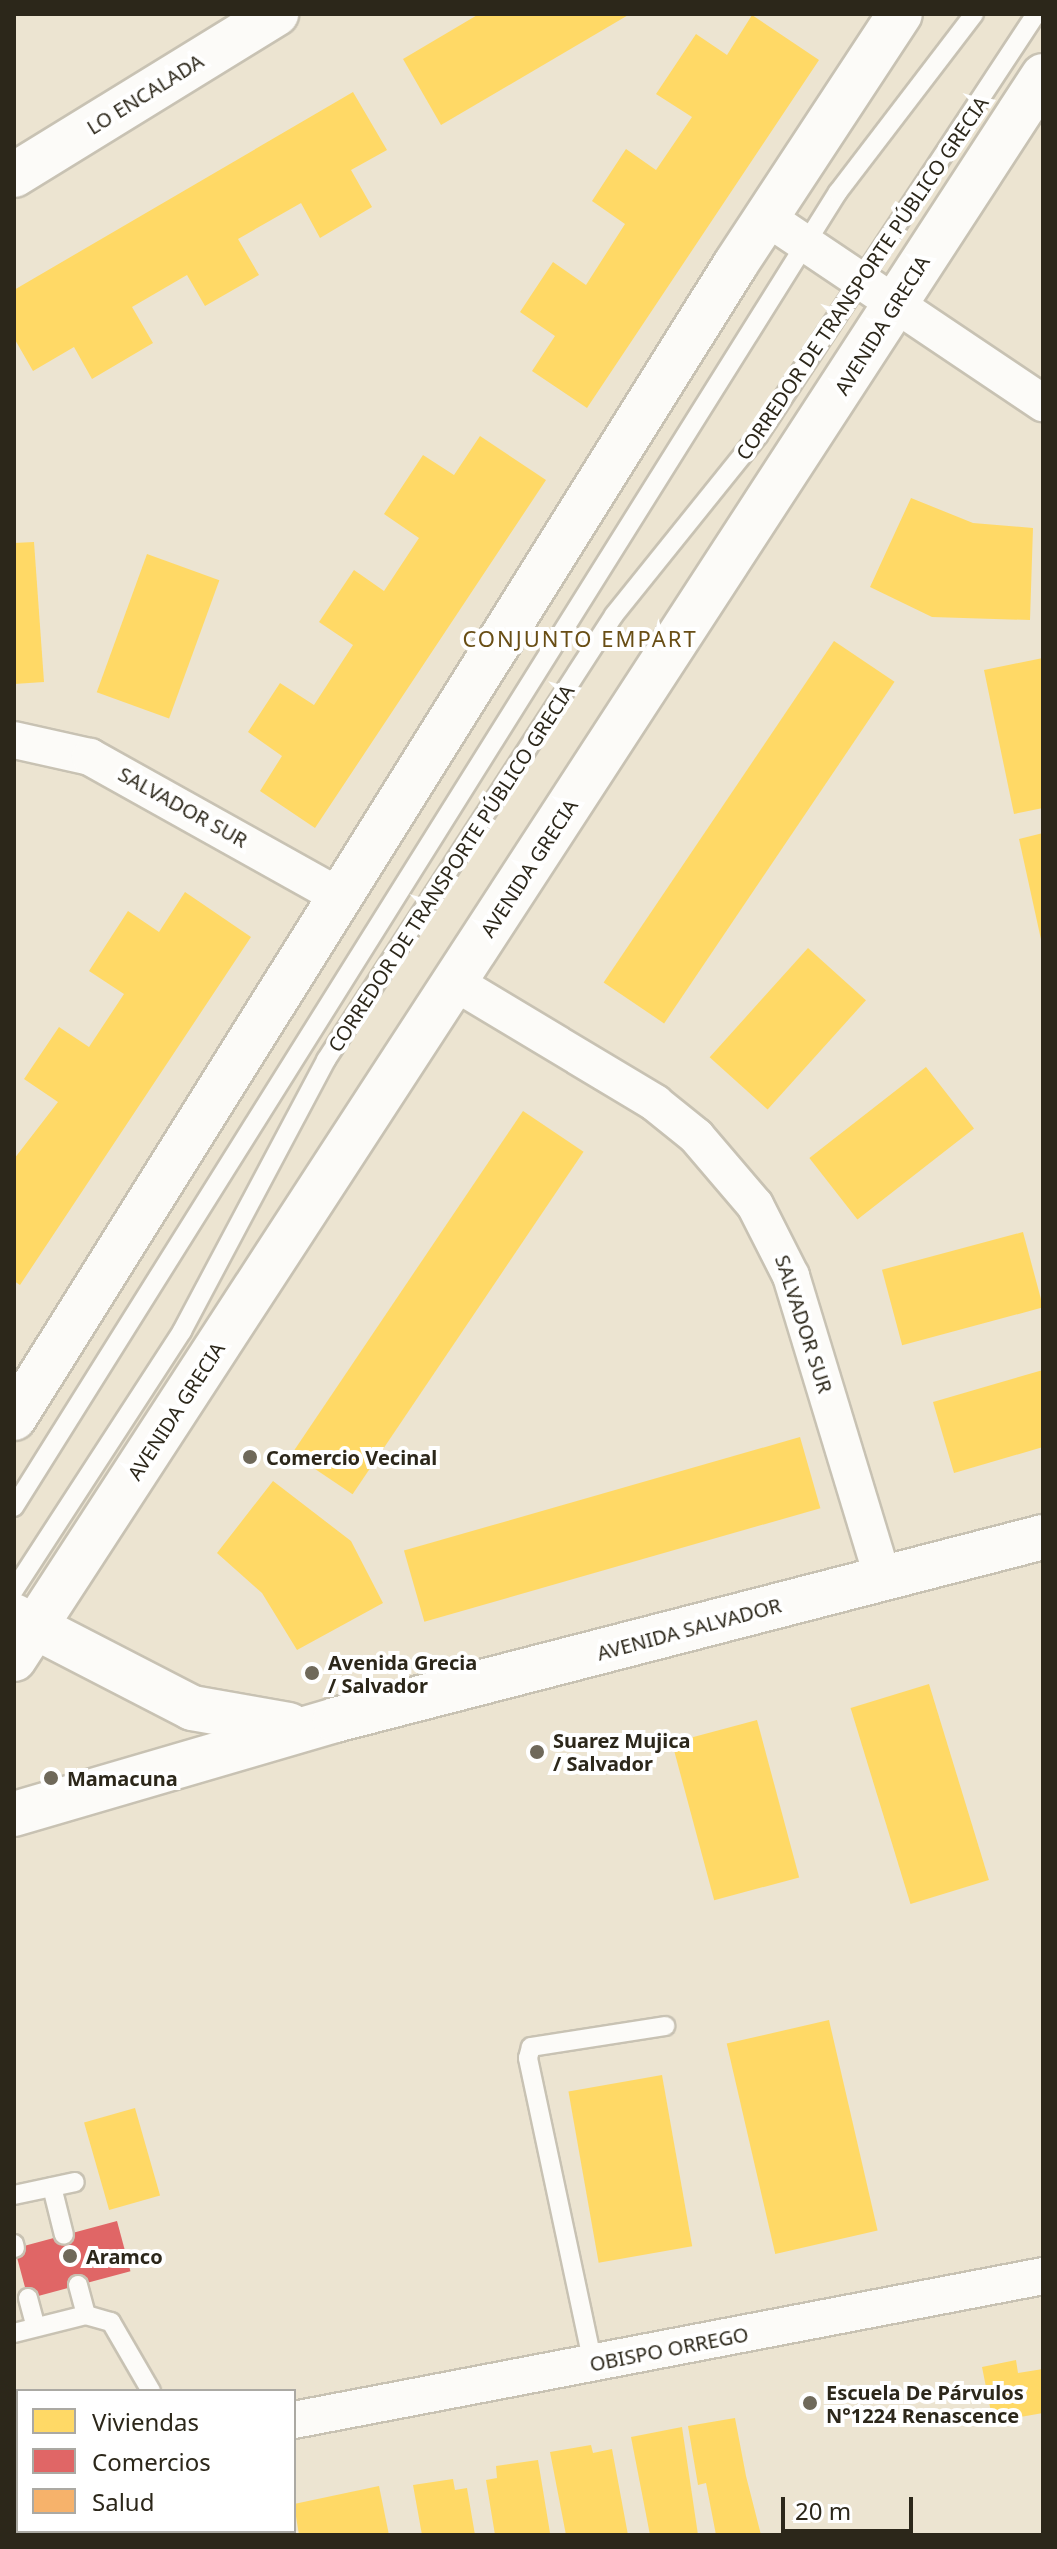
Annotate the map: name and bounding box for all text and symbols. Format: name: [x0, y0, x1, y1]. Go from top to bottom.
street label: LO ENCALADA: [82, 49, 208, 139]
street label: CORREDOR DE TRANSPORTE PÚBLICO GRECIA: [731, 92, 993, 464]
street label: AVENIDA GRECIA: [830, 251, 934, 399]
district label: CONJUNTO EMPART: [462, 626, 698, 652]
street label: CORREDOR DE TRANSPORTE PÚBLICO GRECIA: [323, 680, 579, 1056]
street label: SALVADOR SUR: [114, 762, 252, 852]
street label: AVENIDA GRECIA: [475, 795, 583, 941]
street label: SALVADOR SUR: [770, 1252, 838, 1396]
street label: AVENIDA GRECIA: [122, 1338, 230, 1484]
place label: Comercio Vecinal: [266, 1445, 437, 1469]
marker: Comercio Vecinal: [241, 1448, 259, 1466]
street label: AVENIDA SALVADOR: [594, 1593, 784, 1665]
place label: Avenida Grecia / Salvador: [328, 1650, 477, 1697]
marker: Avenida Grecia / Salvador: [303, 1664, 321, 1682]
place label: Suarez Mujica / Salvador: [553, 1728, 690, 1775]
marker: Suarez Mujica / Salvador: [528, 1743, 546, 1761]
place label: Mamacuna: [67, 1766, 178, 1790]
marker: Mamacuna: [42, 1769, 60, 1787]
place label: Aramco: [86, 2244, 163, 2268]
marker: Aramco: [61, 2247, 79, 2265]
street label: OBISPO ORREGO: [588, 2322, 750, 2376]
place label: Escuela De Párvulos N°1224 Renascence: [826, 2380, 1024, 2427]
legend: [16, 2389, 296, 2533]
marker: Escuela De Párvulos N°1224 Renascence: [801, 2394, 819, 2412]
text: Viviendas: [92, 2405, 199, 2438]
text: Comercios: [92, 2445, 211, 2478]
scale bar: [785, 2481, 917, 2531]
text: Salud: [92, 2485, 154, 2518]
text: 20 m: [795, 2494, 851, 2527]

